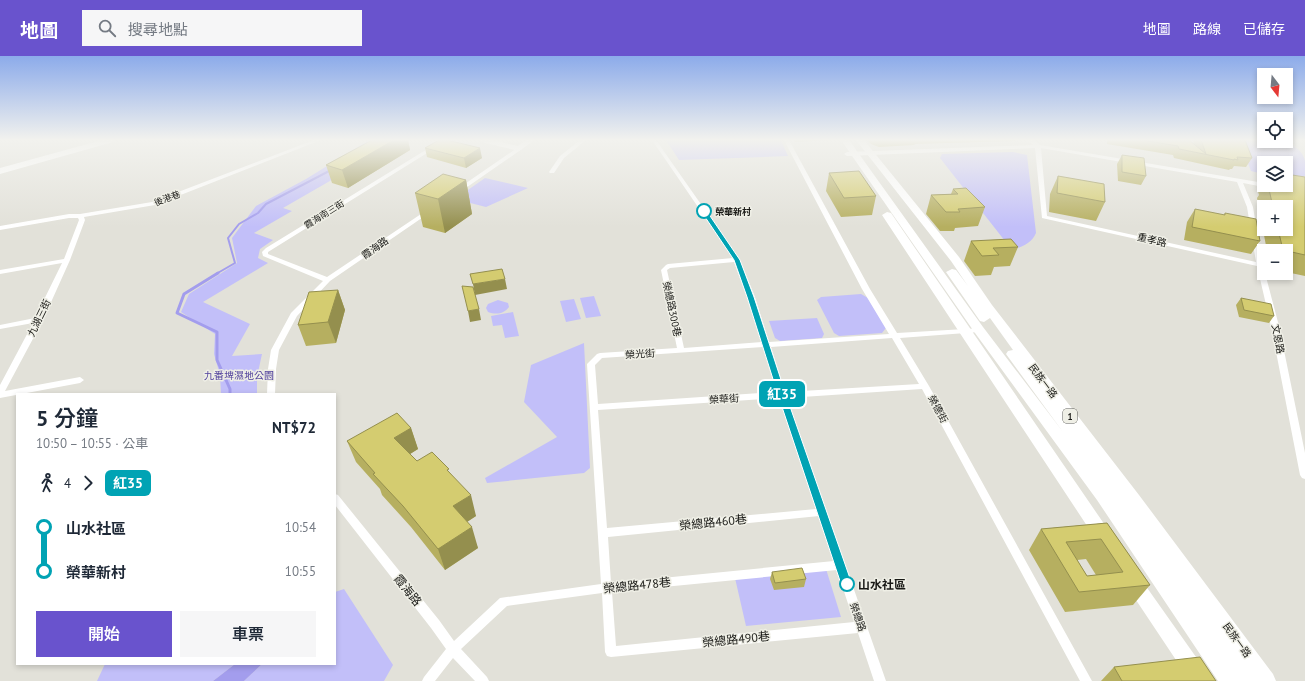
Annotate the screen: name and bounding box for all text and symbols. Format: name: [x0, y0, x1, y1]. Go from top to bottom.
search box: [82, 10, 362, 46]
icon: search: [96, 17, 118, 39]
text: 地圖: [20, 18, 58, 42]
text: 搜尋地點: [128, 20, 188, 39]
text: 地圖: [1143, 20, 1171, 38]
text: 路線: [1193, 20, 1221, 38]
text: 已儲存: [1243, 20, 1285, 38]
north arrow: [1257, 68, 1293, 104]
map controls: [1257, 68, 1293, 280]
button: locate: [1257, 112, 1293, 148]
button: layers: [1257, 156, 1293, 192]
street label: 後港巷: [152, 188, 182, 208]
street label: 霞海南三街: [302, 197, 346, 231]
button: +: [1257, 200, 1293, 236]
marker: 榮華新村: [696, 203, 712, 219]
place label: 榮華新村: [715, 206, 751, 217]
street label: 重孝路: [1136, 230, 1168, 250]
street label: 霞海路: [359, 234, 391, 262]
button: −: [1257, 244, 1293, 280]
street label: 榮總路300巷: [660, 280, 684, 338]
street label: 九湖三街: [24, 297, 54, 339]
street label: 文恩路: [1269, 323, 1287, 355]
street label: 榮光街: [625, 346, 655, 362]
street label: 民族一路: [1026, 361, 1060, 401]
park label: 九番埤濕地公園: [204, 369, 274, 382]
line badge: 紅35: [759, 381, 805, 407]
text: 紅35: [767, 385, 797, 403]
street label: 榮華街: [709, 391, 739, 407]
street label: 榮德街: [925, 393, 951, 425]
text: 5 分鐘: [36, 404, 98, 432]
road number: 1: [1063, 409, 1077, 423]
text: NT$72: [272, 418, 316, 437]
text: 10:50 – 10:55 · 公車: [36, 435, 148, 452]
icon: walk: [36, 472, 58, 494]
icon: forward: [77, 472, 99, 494]
text: 紅35: [113, 474, 143, 492]
text: 4: [64, 475, 71, 492]
street label: 榮總路460巷: [679, 511, 747, 533]
text: 山水社區: [66, 519, 126, 538]
text: 10:54: [285, 519, 316, 536]
text: 榮華新村: [66, 563, 126, 582]
text: 10:55: [285, 563, 316, 580]
street label: 霞海路: [391, 571, 425, 609]
street label: 榮總路478巷: [603, 574, 671, 596]
marker: 山水社區: [839, 576, 855, 592]
place label: 山水社區: [858, 577, 906, 592]
street label: 榮總路: [847, 601, 869, 633]
button: 開始: [36, 611, 172, 657]
button: 車票: [180, 611, 316, 657]
street label: 民族一路: [1220, 620, 1254, 660]
street label: 榮總路490巷: [702, 628, 770, 650]

